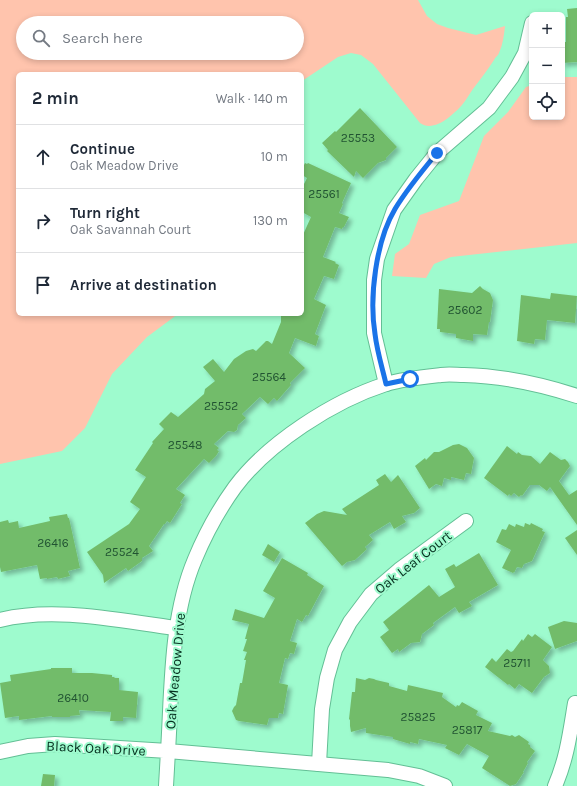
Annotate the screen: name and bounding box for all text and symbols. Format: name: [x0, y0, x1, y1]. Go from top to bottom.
map controls: [529, 12, 565, 120]
button: +: [529, 12, 565, 48]
search box: [16, 16, 304, 60]
icon: search: [30, 27, 52, 49]
text: Search here: [62, 29, 143, 47]
button: −: [529, 48, 565, 84]
button: locate: [529, 84, 565, 120]
text: 2 min: [32, 88, 79, 108]
text: Walk · 140 m: [216, 91, 288, 106]
house number: 25553: [341, 131, 375, 145]
text: Continue: [70, 140, 135, 158]
route end: [428, 144, 446, 162]
icon: ahead: [32, 146, 54, 168]
text: 10 m: [261, 149, 288, 164]
text: Oak Meadow Drive: [70, 158, 178, 173]
house number: 25561: [308, 187, 340, 201]
text: Turn right: [70, 204, 140, 222]
icon: right: [32, 210, 54, 232]
text: 130 m: [253, 213, 288, 228]
text: Oak Savannah Court: [70, 222, 191, 237]
icon: arrive: [32, 274, 54, 296]
text: Arrive at destination: [70, 276, 217, 294]
house number: 25602: [448, 303, 482, 317]
house number: 25564: [252, 370, 286, 384]
route start: [401, 370, 419, 388]
house number: 25552: [204, 399, 238, 413]
house number: 25548: [168, 438, 202, 452]
street label: Oak Leaf Court: [372, 527, 455, 598]
house number: 26416: [37, 536, 69, 550]
house number: 25524: [105, 545, 139, 559]
street label: Oak Meadow Drive: [162, 612, 189, 730]
house number: 25711: [503, 656, 531, 670]
house number: 26410: [57, 691, 89, 705]
house number: 25825: [401, 710, 436, 724]
house number: 25817: [452, 723, 483, 737]
street label: Black Oak Drive: [46, 737, 146, 760]

